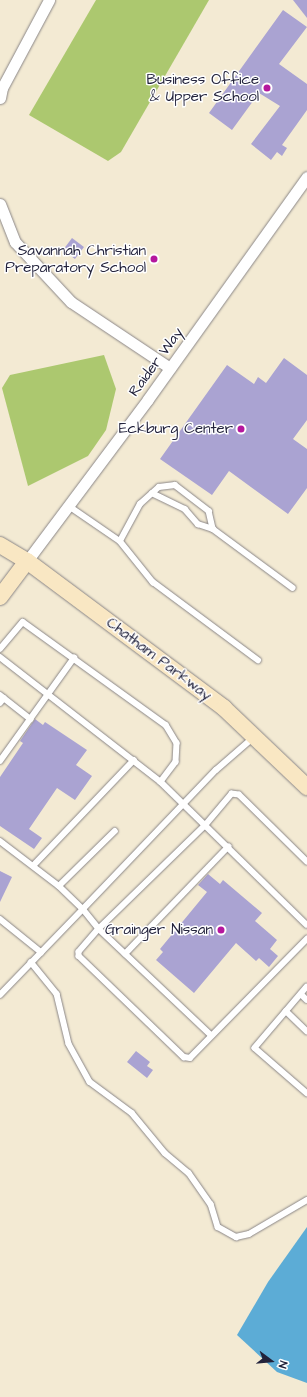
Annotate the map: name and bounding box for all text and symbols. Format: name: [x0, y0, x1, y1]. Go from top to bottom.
place label: Business Office & Upper School: [146, 70, 259, 105]
marker: Business Office & Upper School: [262, 83, 272, 93]
place label: Savannah Christian Preparatory School: [5, 241, 146, 276]
marker: Savannah Christian Preparatory School: [149, 254, 159, 264]
street label: Raider Way: [125, 324, 187, 400]
place label: Eckburg Center: [119, 420, 233, 438]
marker: Eckburg Center: [236, 424, 246, 434]
street label: Chatham Parkway: [103, 614, 215, 704]
place label: Grainger Nissan: [105, 921, 213, 939]
marker: Grainger Nissan: [216, 925, 226, 935]
north arrow: [251, 1341, 291, 1381]
text: N: [275, 1359, 291, 1370]

